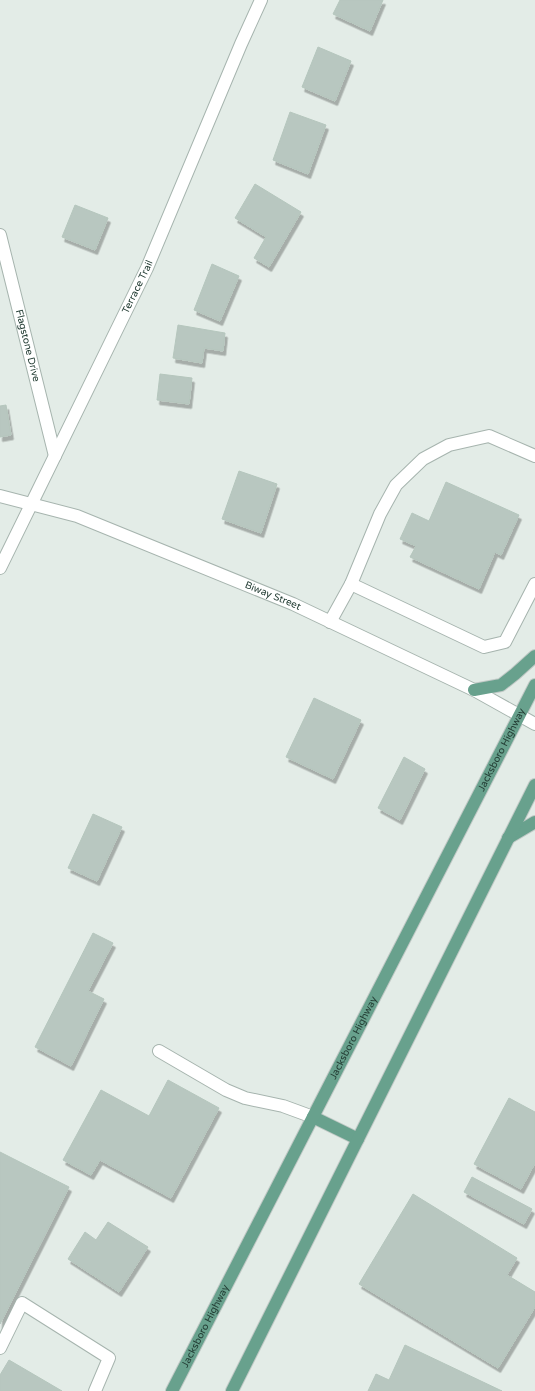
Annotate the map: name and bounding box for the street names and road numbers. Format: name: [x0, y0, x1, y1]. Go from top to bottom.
street label: Terrace Trail: [120, 258, 156, 316]
street label: Flagstone Drive: [13, 308, 42, 383]
street label: Biway Street: [243, 579, 303, 613]
street label: Jacksboro Highway: [475, 706, 528, 793]
street label: Jacksboro Highway: [327, 994, 380, 1081]
street label: Jacksboro Highway: [179, 1282, 232, 1370]

